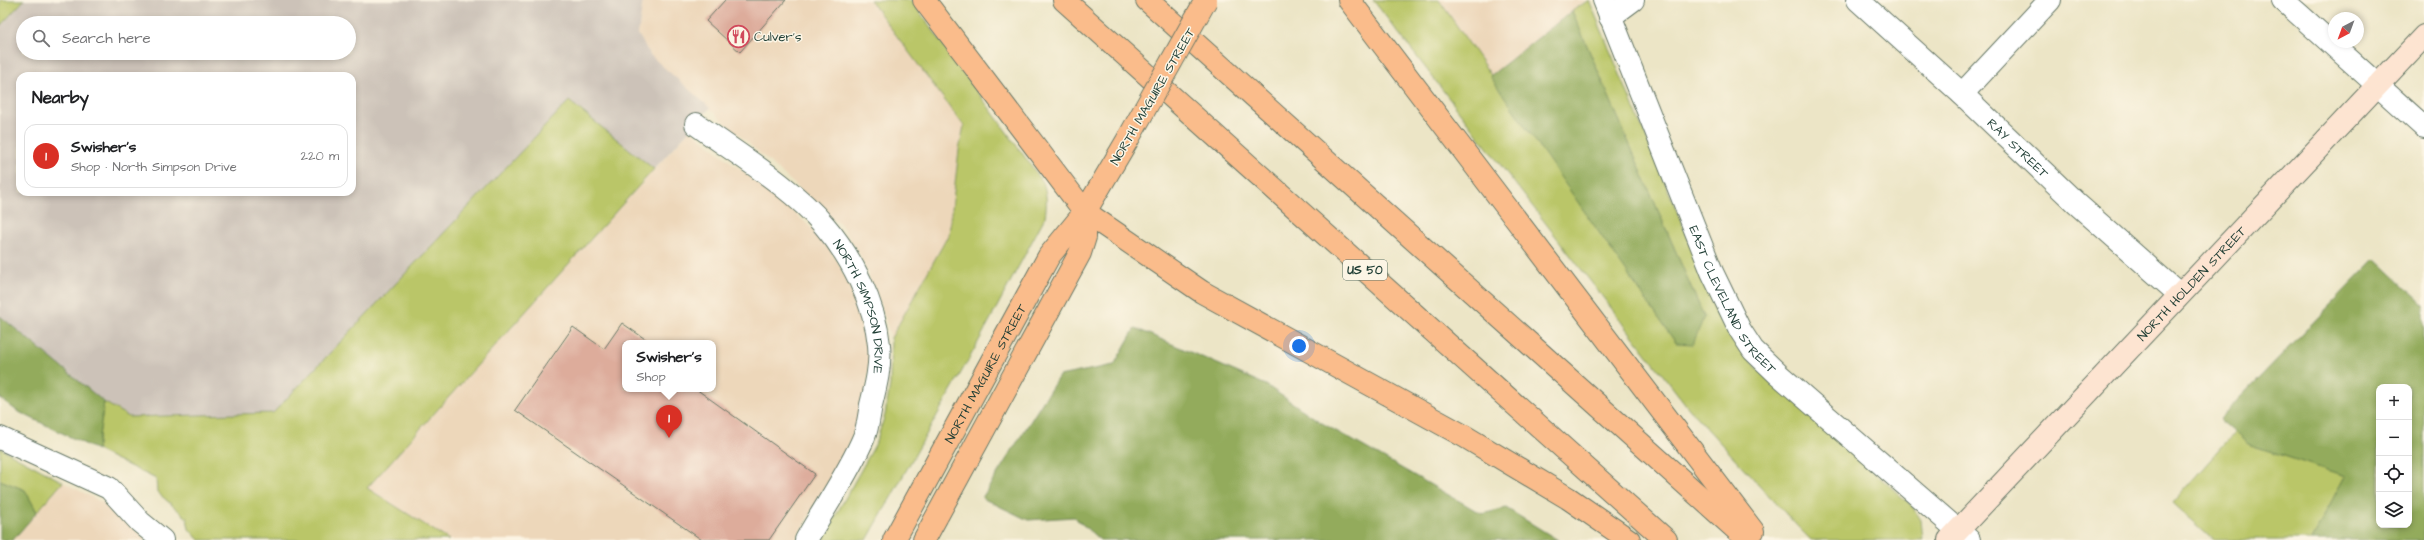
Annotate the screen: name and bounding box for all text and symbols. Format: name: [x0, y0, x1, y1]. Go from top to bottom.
north arrow: [2328, 12, 2364, 48]
search box: [16, 16, 356, 60]
restaurant icon: Culver's: [725, 23, 751, 49]
street label: NORTH MAGUIRE STREET: [1106, 24, 1200, 169]
icon: search: [30, 27, 52, 49]
text: Search here: [62, 28, 151, 49]
place label: Culver's: [754, 28, 802, 46]
text: Nearby: [32, 86, 89, 110]
street label: RAY STREET: [1983, 115, 2053, 183]
text: Swisher's: [71, 137, 136, 158]
text: 1: [45, 147, 47, 165]
text: 220 m: [301, 147, 339, 165]
text: Shop · North Simpson Drive: [71, 158, 237, 176]
street label: NORTH HOLDEN STREET: [2133, 222, 2251, 345]
street label: EAST CLEVELAND STREET: [1684, 223, 1781, 379]
street label: NORTH SIMPSON DRIVE: [828, 236, 888, 375]
road number: US 50: [1343, 260, 1387, 280]
street label: NORTH MAGUIRE STREET: [941, 300, 1032, 447]
your location: [1289, 336, 1309, 356]
popup: [622, 340, 716, 392]
text: Swisher's: [636, 347, 702, 368]
text: Shop: [636, 368, 666, 386]
map controls: [2376, 384, 2412, 528]
button: +: [2376, 384, 2412, 420]
pin: 1: [656, 405, 682, 438]
button: −: [2376, 420, 2412, 456]
button: locate: [2376, 456, 2412, 492]
button: layers: [2376, 492, 2412, 528]

